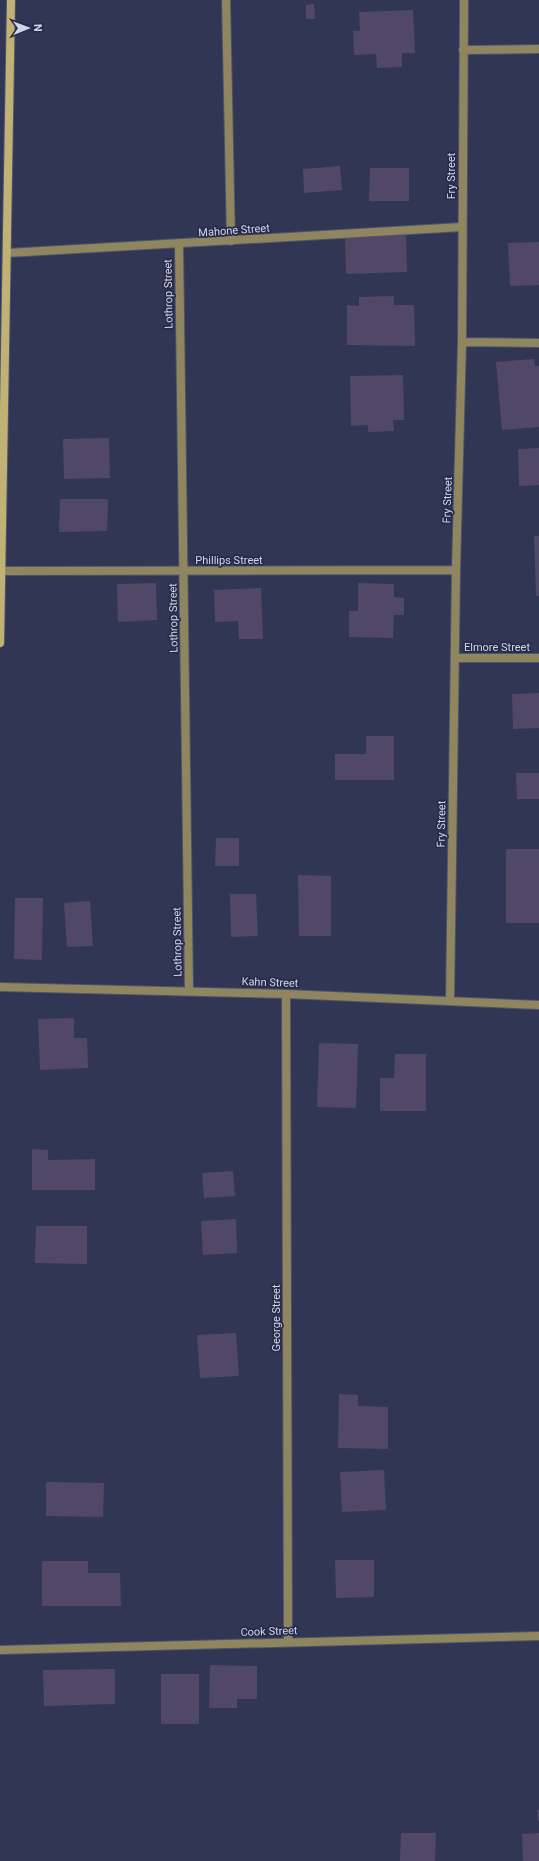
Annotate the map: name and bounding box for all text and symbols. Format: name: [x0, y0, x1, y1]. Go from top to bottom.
north arrow: [8, 8, 48, 48]
text: N: [31, 24, 44, 32]
street label: Fry Street: [445, 152, 458, 199]
street label: Mahone Street: [198, 221, 271, 239]
street label: Lothrop Street: [161, 259, 176, 329]
street label: Fry Street: [440, 476, 455, 524]
street label: Phillips Street: [195, 554, 263, 567]
street label: Lothrop Street: [166, 583, 181, 653]
street label: Elmore Street: [464, 641, 530, 654]
street label: Fry Street: [435, 800, 448, 847]
street label: Lothrop Street: [170, 907, 185, 977]
street label: Kahn Street: [241, 975, 299, 990]
street label: George Street: [270, 1284, 283, 1351]
street label: Cook Street: [240, 1624, 298, 1639]

